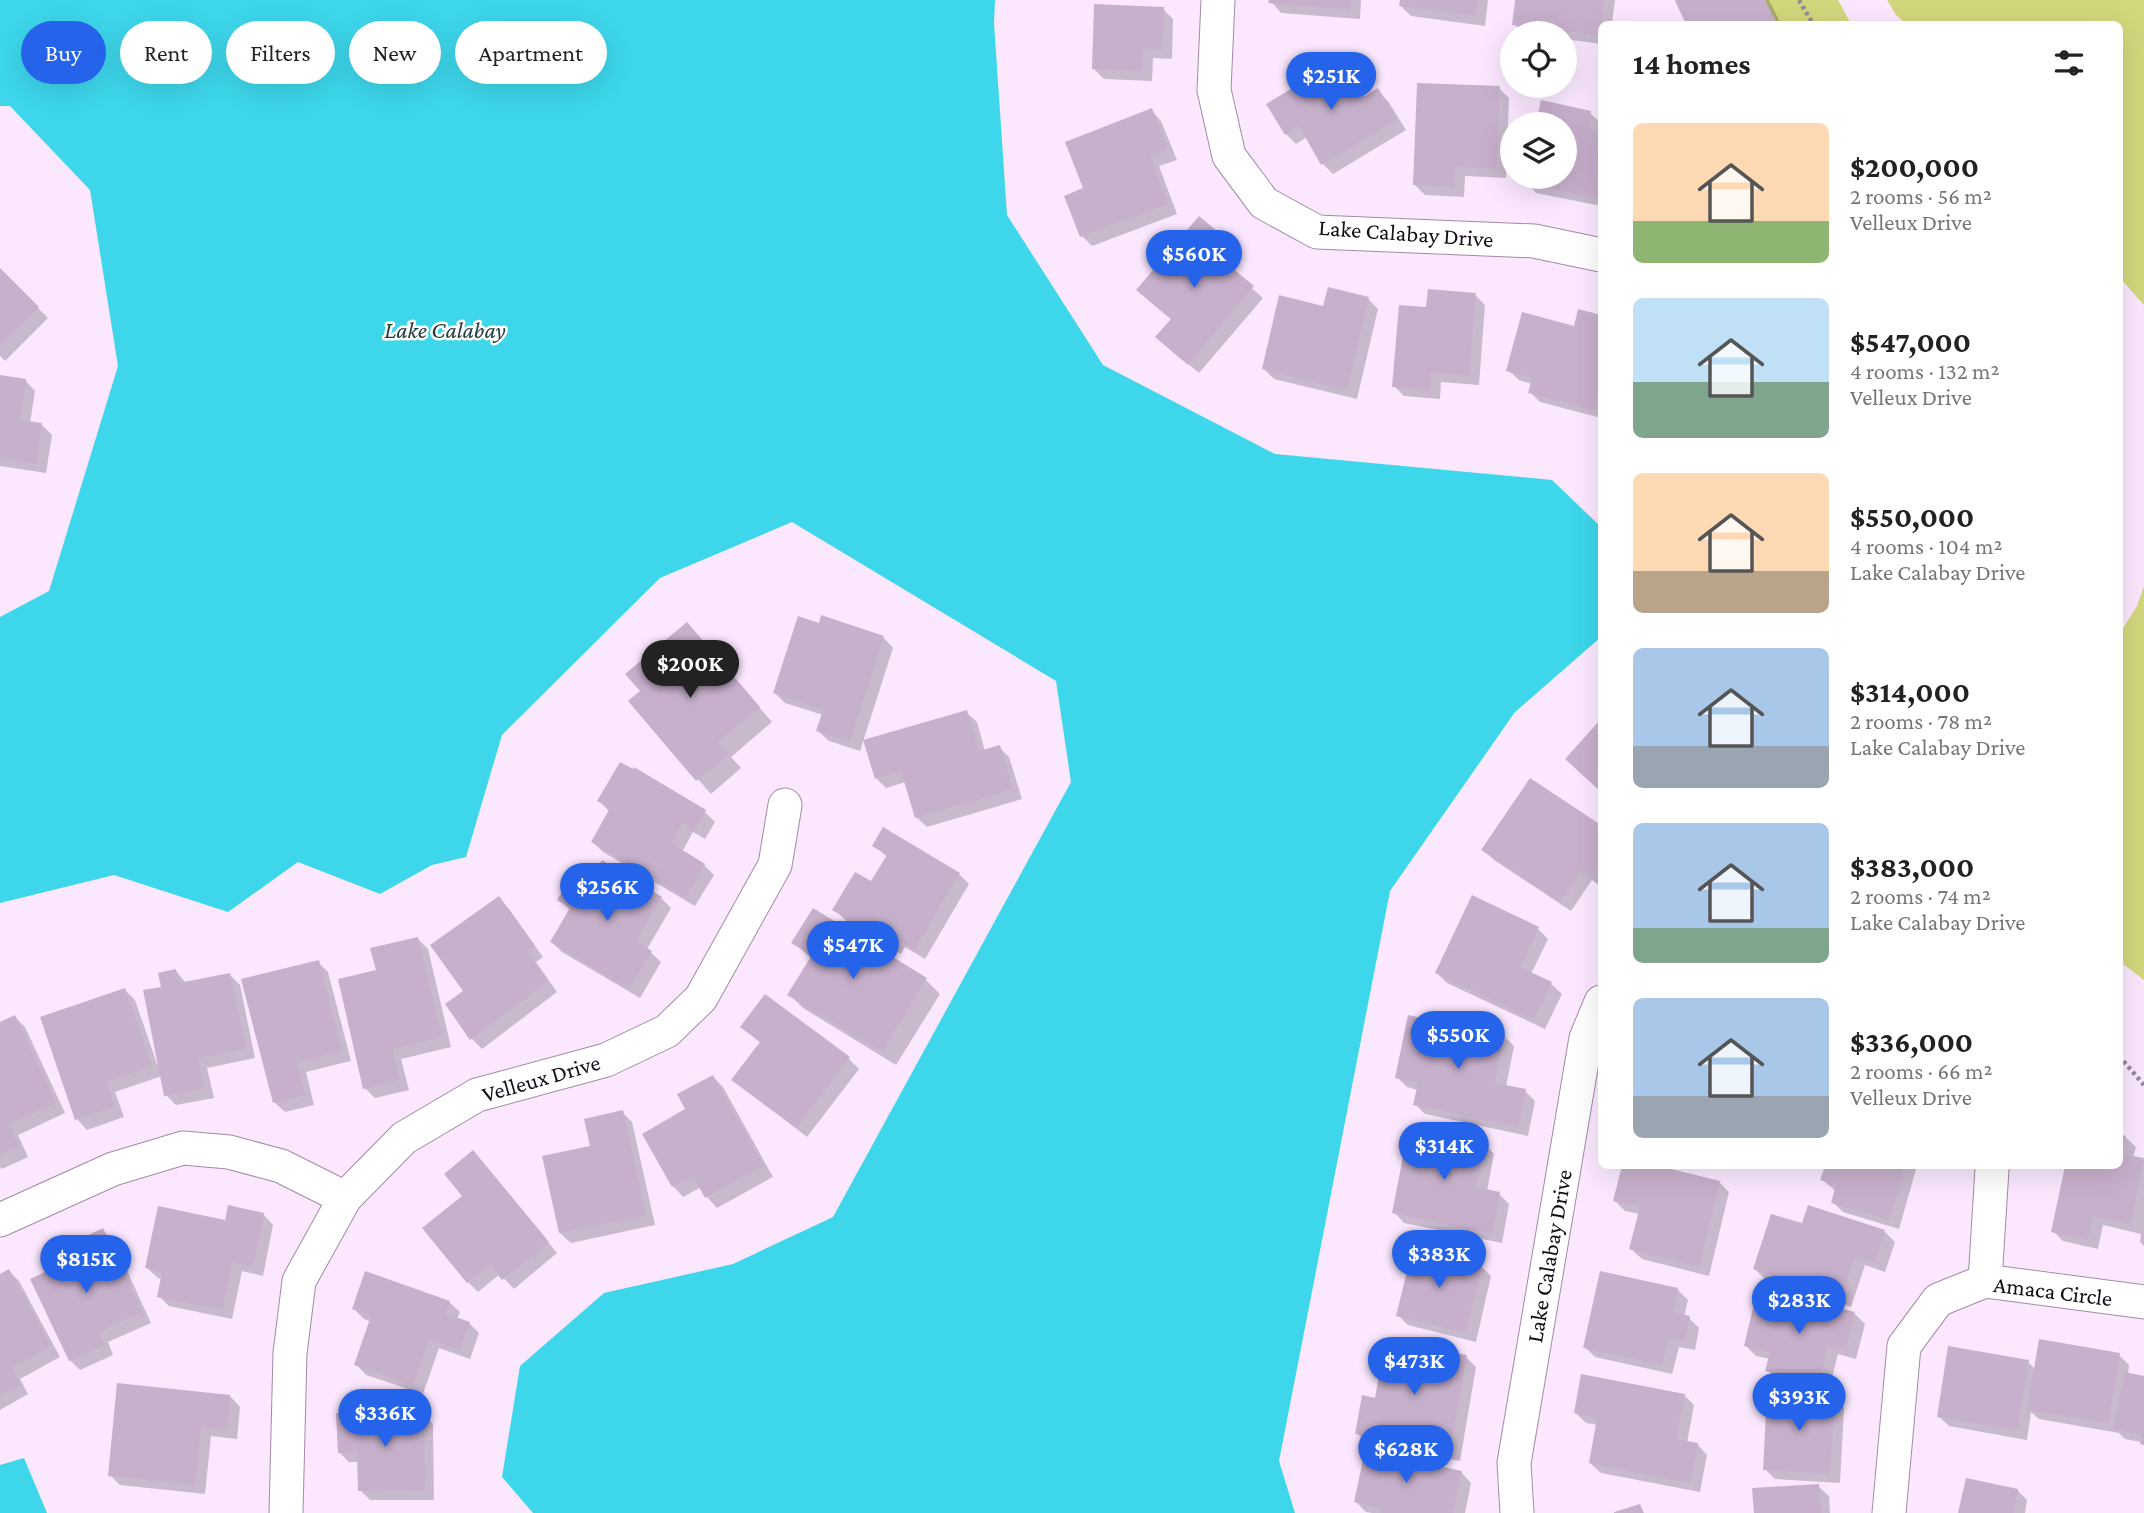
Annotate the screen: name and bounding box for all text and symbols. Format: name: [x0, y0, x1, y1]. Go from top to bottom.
chip: Buy: [21, 21, 106, 84]
chip: Rent: [120, 21, 212, 84]
chip: Filters: [226, 21, 335, 84]
chip: New: [349, 21, 441, 84]
chip: Apartment: [455, 21, 607, 84]
map controls: [1500, 21, 1577, 189]
button: locate: [1500, 21, 1577, 98]
icon: filters: [2050, 44, 2088, 82]
text: 14 homes: [1633, 47, 1751, 80]
pin: $251K: [1282, 52, 1380, 112]
text: $251K: [1302, 62, 1360, 88]
button: layers: [1500, 112, 1577, 189]
text: $200,000: [1850, 150, 1979, 183]
icon: home: [1689, 151, 1773, 235]
text: 2 rooms · 56 m²: [1850, 183, 1992, 209]
text: Velleux Drive: [1850, 209, 1972, 235]
street label: Lake Calabay Drive: [1318, 214, 1494, 252]
pin: $560K: [1145, 230, 1243, 290]
text: $560K: [1162, 240, 1226, 266]
water label: Lake Calabay: [384, 316, 506, 343]
text: $547,000: [1850, 325, 1971, 358]
icon: home: [1689, 326, 1773, 410]
text: 4 rooms · 132 m²: [1850, 358, 1999, 384]
text: Velleux Drive: [1850, 384, 1972, 410]
text: $550,000: [1850, 500, 1974, 533]
icon: home: [1689, 501, 1773, 585]
text: 4 rooms · 104 m²: [1850, 533, 2002, 559]
text: Lake Calabay Drive: [1850, 559, 2025, 585]
pin: $200K: [641, 640, 739, 700]
text: $200K: [657, 650, 723, 676]
text: $314,000: [1850, 675, 1970, 708]
icon: home: [1689, 676, 1773, 760]
text: 2 rooms · 78 m²: [1850, 708, 1992, 734]
text: Lake Calabay Drive: [1850, 734, 2025, 760]
text: $383,000: [1850, 850, 1974, 883]
icon: home: [1689, 851, 1773, 935]
pin: $256K: [558, 864, 656, 923]
text: $256K: [576, 873, 638, 899]
text: 2 rooms · 74 m²: [1850, 883, 1991, 909]
text: Lake Calabay Drive: [1850, 909, 2025, 935]
pin: $547K: [804, 922, 902, 981]
text: $547K: [823, 931, 883, 957]
pin: $550K: [1409, 1012, 1507, 1071]
text: $550K: [1427, 1021, 1489, 1047]
text: $336,000: [1850, 1025, 1973, 1058]
icon: home: [1689, 1026, 1773, 1110]
street label: Velleux Drive: [479, 1049, 603, 1107]
text: 2 rooms · 66 m²: [1850, 1058, 1993, 1084]
text: Velleux Drive: [1850, 1084, 1972, 1110]
pin: $314K: [1395, 1122, 1493, 1182]
text: $314K: [1415, 1132, 1473, 1158]
street label: Lake Calabay Drive: [1521, 1167, 1577, 1345]
pin: $383K: [1390, 1230, 1488, 1290]
pin: $815K: [37, 1236, 135, 1295]
text: $383K: [1408, 1240, 1470, 1266]
text: $815K: [56, 1245, 116, 1271]
street label: Amaca Circle: [1992, 1271, 2114, 1311]
pin: $283K: [1750, 1276, 1848, 1336]
text: $283K: [1768, 1286, 1830, 1312]
pin: $473K: [1365, 1338, 1463, 1397]
text: $473K: [1384, 1347, 1444, 1373]
pin: $393K: [1750, 1374, 1848, 1433]
text: $393K: [1769, 1383, 1829, 1409]
pin: $336K: [336, 1390, 434, 1449]
text: $336K: [354, 1399, 416, 1425]
pin: $628K: [1357, 1426, 1455, 1485]
text: $628K: [1374, 1435, 1438, 1461]

